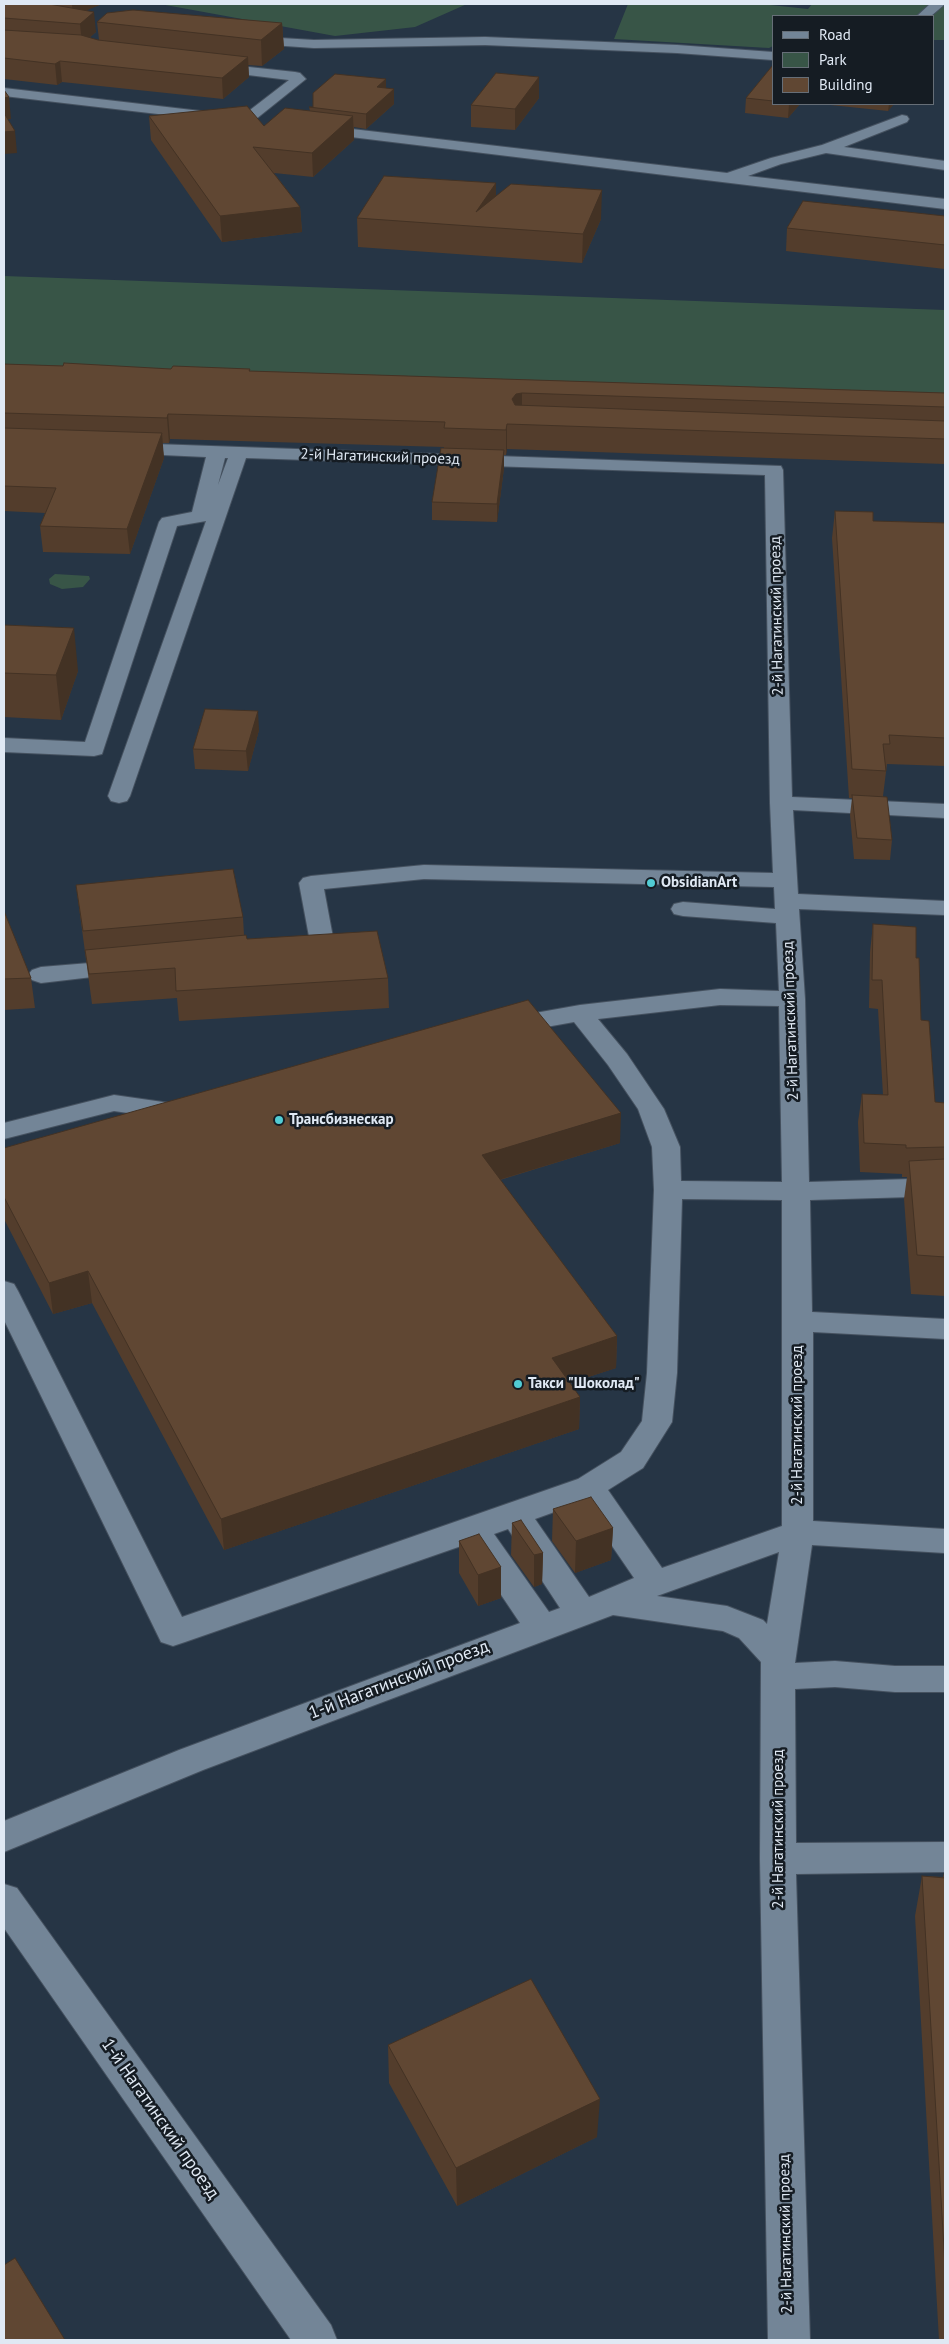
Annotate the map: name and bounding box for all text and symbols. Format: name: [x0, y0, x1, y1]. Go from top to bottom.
legend: [772, 15, 934, 105]
text: Road: [819, 25, 851, 44]
text: Park: [819, 50, 847, 69]
text: Building: [819, 75, 873, 94]
street label: 2-й Нагатинский проезд: [300, 445, 460, 469]
street label: 2-й Нагатинский проезд: [767, 536, 787, 696]
place label: ObsidianArt: [661, 874, 737, 892]
marker: ObsidianArt: [645, 877, 657, 889]
street label: 2-й Нагатинский проезд: [779, 941, 803, 1101]
place label: Трансбизнескар: [289, 1111, 394, 1129]
marker: Трансбизнескар: [273, 1114, 285, 1126]
street label: 2-й Нагатинский проезд: [789, 1345, 807, 1505]
place label: Такси "Шоколад": [528, 1375, 640, 1393]
marker: Такси "Шоколад": [512, 1378, 524, 1390]
street label: 1-й Нагатинский проезд: [306, 1636, 492, 1724]
street label: 2-й Нагатинский проезд: [770, 1749, 788, 1909]
street label: 1-й Нагатинский проезд: [96, 2034, 224, 2204]
street label: 2-й Нагатинский проезд: [776, 2154, 796, 2314]

